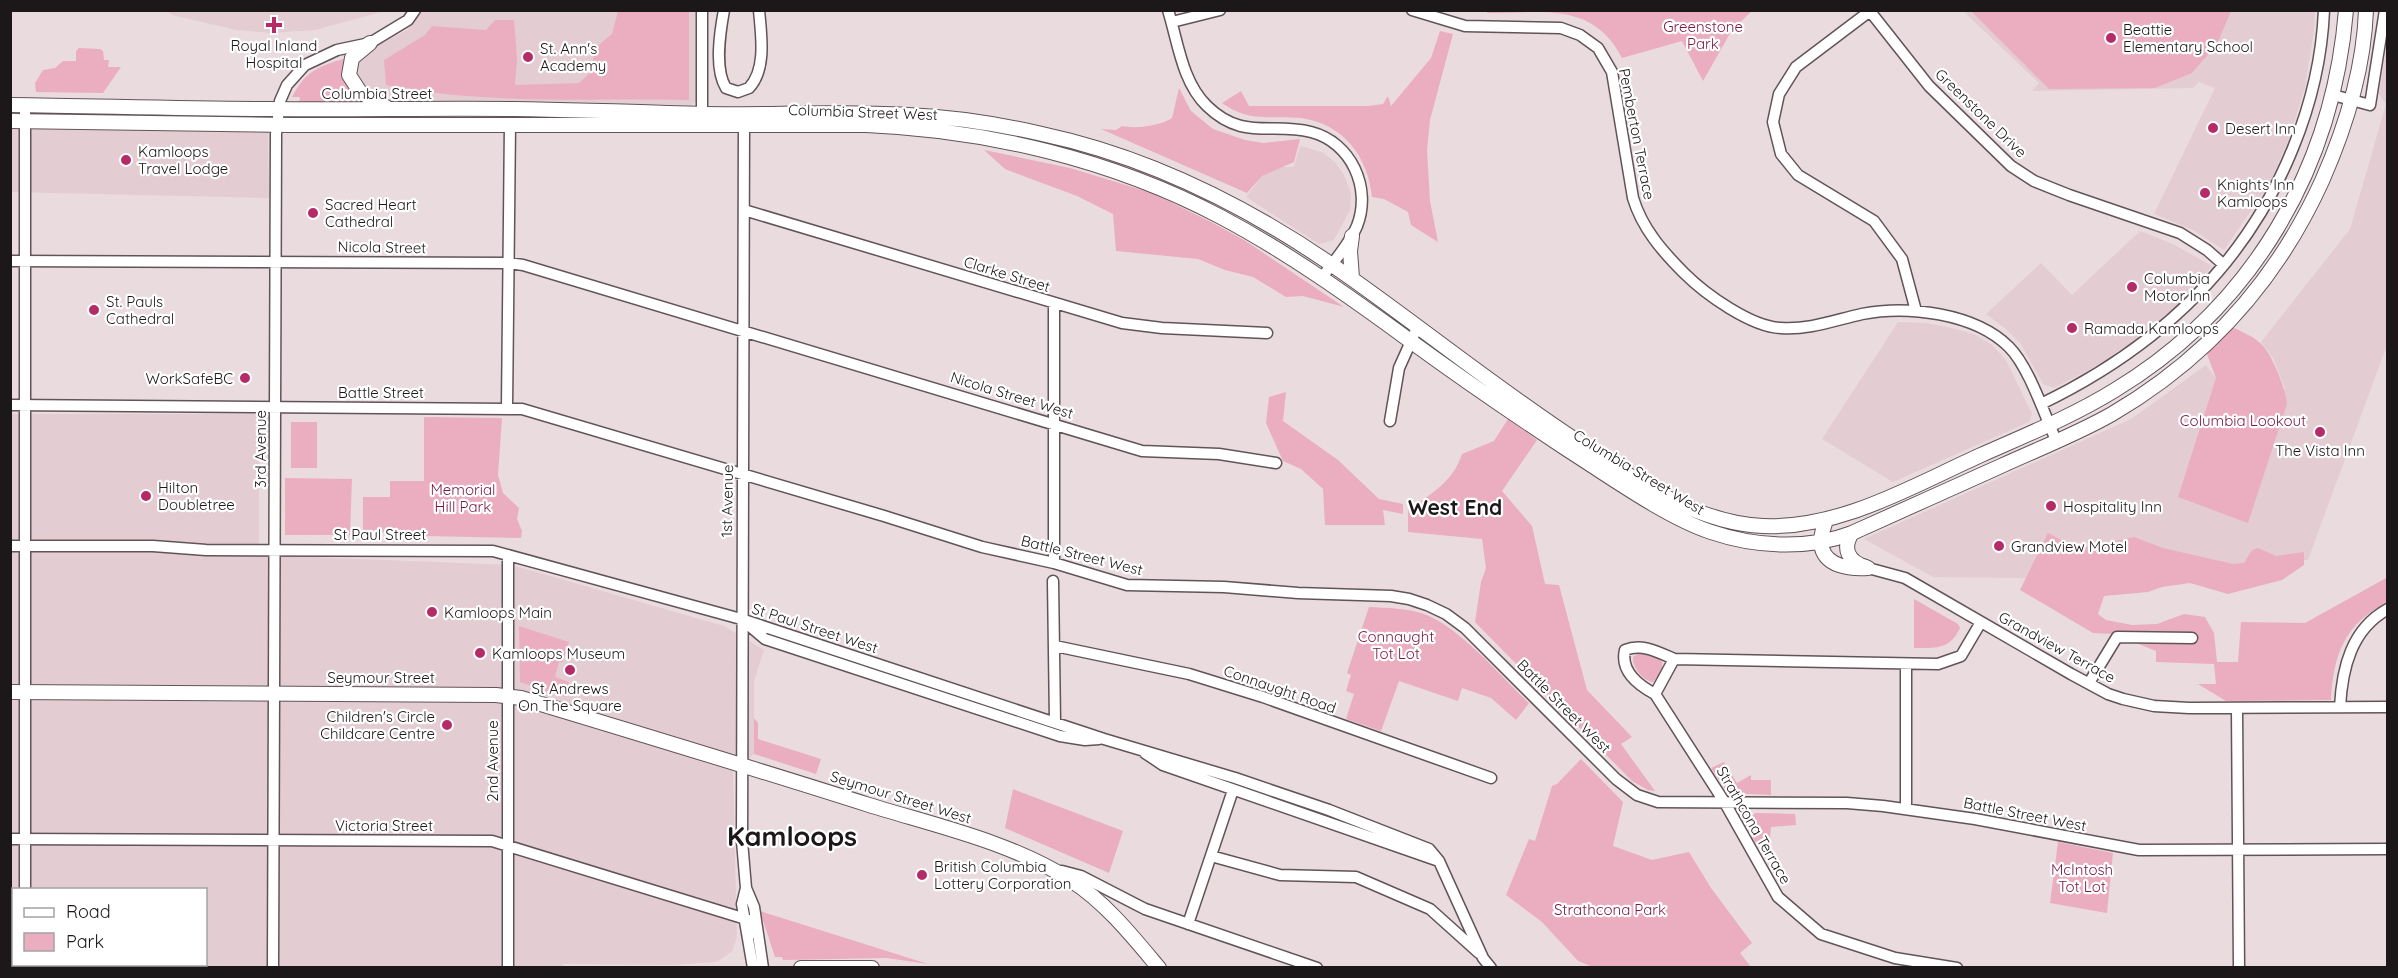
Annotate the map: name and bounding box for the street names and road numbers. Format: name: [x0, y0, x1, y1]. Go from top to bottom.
street label: Greenstone Drive: [1931, 65, 2031, 161]
street label: Pemberton Terrace: [1615, 67, 1659, 201]
street label: Columbia Street: [322, 84, 432, 103]
street label: Columbia Street West: [788, 100, 938, 124]
street label: Nicola Street: [338, 237, 426, 257]
street label: Clarke Street: [961, 252, 1053, 296]
street label: Nicola Street West: [948, 367, 1076, 423]
street label: Battle Street: [338, 383, 424, 402]
street label: 3rd Avenue: [251, 410, 270, 488]
street label: Columbia Street West: [1570, 425, 1708, 519]
street label: 1st Avenue: [717, 464, 737, 538]
street label: St Paul Street: [334, 525, 426, 544]
street label: Battle Street West: [1019, 531, 1145, 579]
street label: St Paul Street West: [750, 599, 880, 657]
street label: Grandview Terrace: [1995, 607, 2119, 687]
street label: Battle Street West: [1513, 655, 1615, 757]
street label: Connaught Road: [1221, 661, 1339, 717]
street label: Seymour Street: [327, 668, 435, 687]
street label: 2nd Avenue: [483, 720, 502, 802]
street label: Strathcona Terrace: [1713, 763, 1795, 887]
street label: Seymour Street West: [828, 767, 974, 827]
street label: Battle Street West: [1962, 793, 2088, 835]
street label: Victoria Street: [335, 816, 433, 835]

